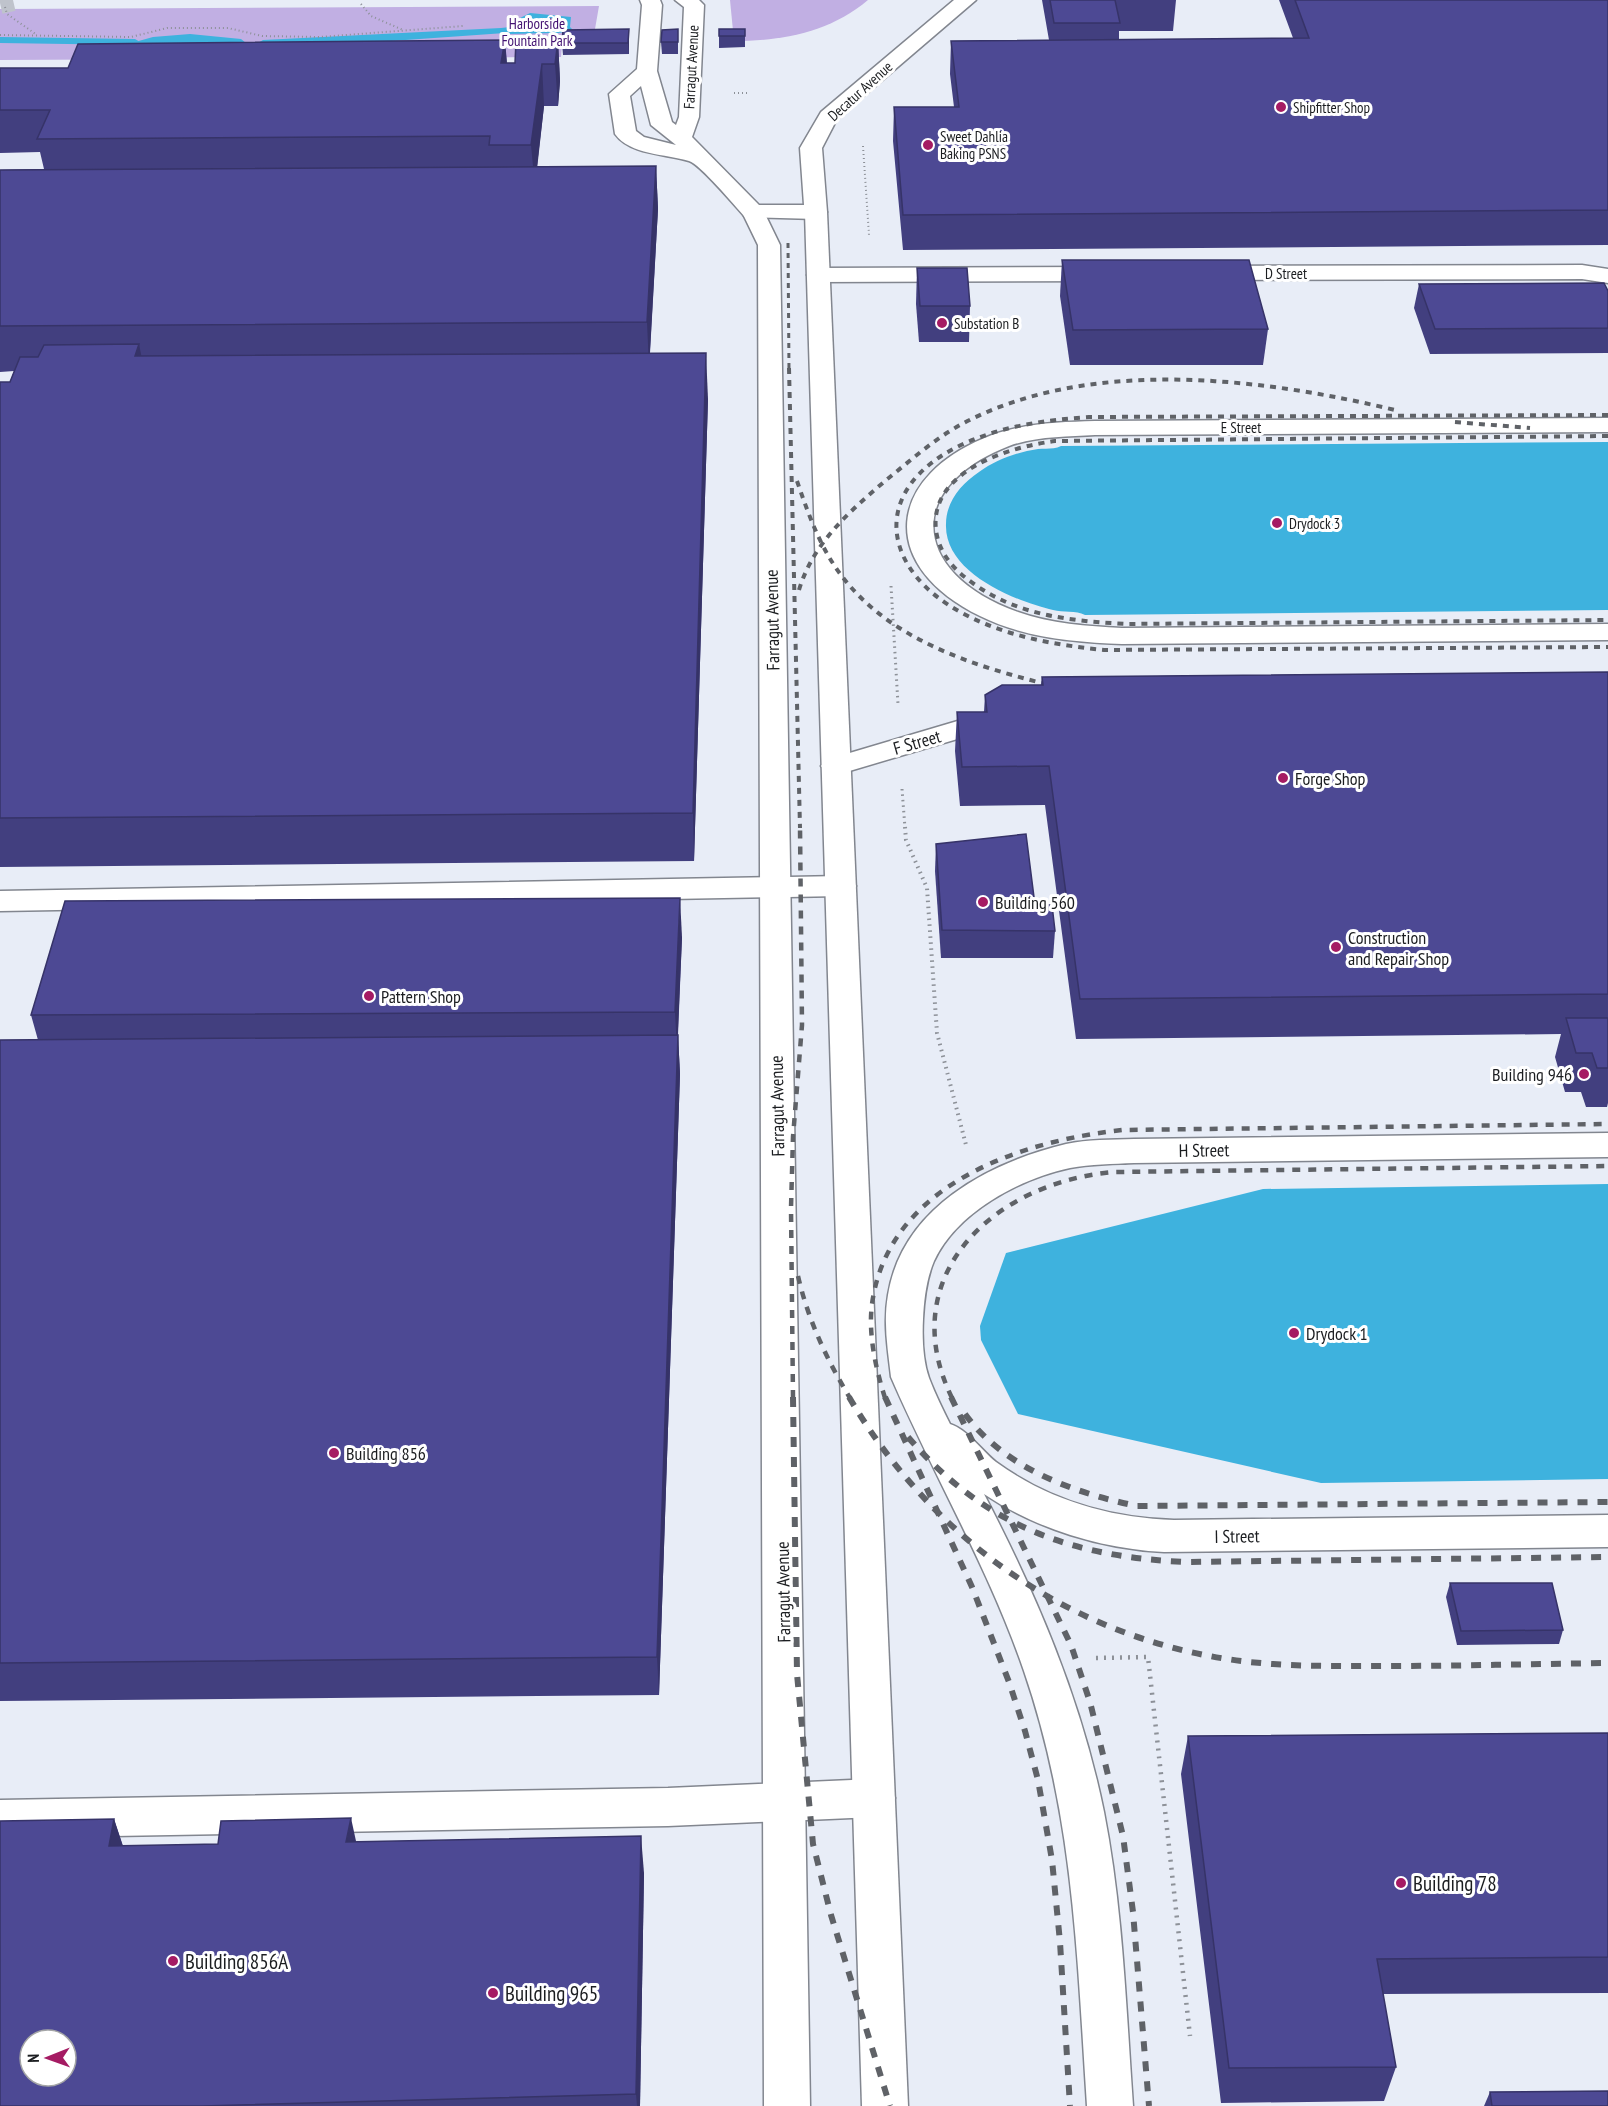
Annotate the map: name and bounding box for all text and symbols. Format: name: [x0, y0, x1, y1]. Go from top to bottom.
park label: Harborside Fountain Park: [501, 14, 573, 50]
street label: Farragut Avenue: [679, 24, 703, 110]
street label: Decatur Avenue: [824, 57, 896, 125]
place label: Shipfitter Shop: [1293, 98, 1370, 117]
marker: Shipfitter Shop: [1274, 100, 1288, 114]
place label: Sweet Dahlia Baking PSNS: [940, 127, 1008, 163]
marker: Sweet Dahlia Baking PSNS: [921, 138, 935, 152]
street label: D Street: [1265, 264, 1307, 283]
place label: Substation B: [954, 314, 1019, 333]
marker: Substation B: [935, 316, 949, 330]
street label: E Street: [1221, 418, 1261, 437]
place label: Drydock 3: [1289, 514, 1340, 533]
marker: Drydock 3: [1270, 516, 1284, 530]
street label: Farragut Avenue: [760, 569, 784, 671]
street label: F Street: [891, 724, 944, 760]
place label: Forge Shop: [1295, 767, 1366, 790]
marker: Forge Shop: [1276, 771, 1290, 785]
place label: Building 560: [995, 891, 1075, 914]
marker: Building 560: [976, 895, 990, 909]
place label: Construction and Repair Shop: [1348, 926, 1449, 970]
marker: Construction and Repair Shop: [1329, 940, 1343, 954]
place label: Pattern Shop: [381, 985, 461, 1008]
marker: Pattern Shop: [362, 989, 376, 1003]
street label: Farragut Avenue: [765, 1055, 789, 1157]
place label: Building 946: [1492, 1063, 1572, 1086]
marker: Building 946: [1577, 1067, 1591, 1081]
street label: H Street: [1178, 1138, 1230, 1162]
place label: Drydock 1: [1306, 1322, 1368, 1345]
marker: Drydock 1: [1287, 1326, 1301, 1340]
place label: Building 856: [346, 1442, 426, 1465]
marker: Building 856: [327, 1446, 341, 1460]
street label: I Street: [1214, 1524, 1260, 1548]
street label: Farragut Avenue: [771, 1541, 795, 1643]
place label: Building 78: [1413, 1870, 1497, 1897]
marker: Building 78: [1394, 1876, 1408, 1890]
place label: Building 856A: [185, 1948, 288, 1975]
marker: Building 856A: [166, 1954, 180, 1968]
place label: Building 965: [505, 1980, 598, 2007]
marker: Building 965: [486, 1986, 500, 2000]
north arrow: [18, 2028, 78, 2088]
text: N: [23, 2054, 43, 2063]

